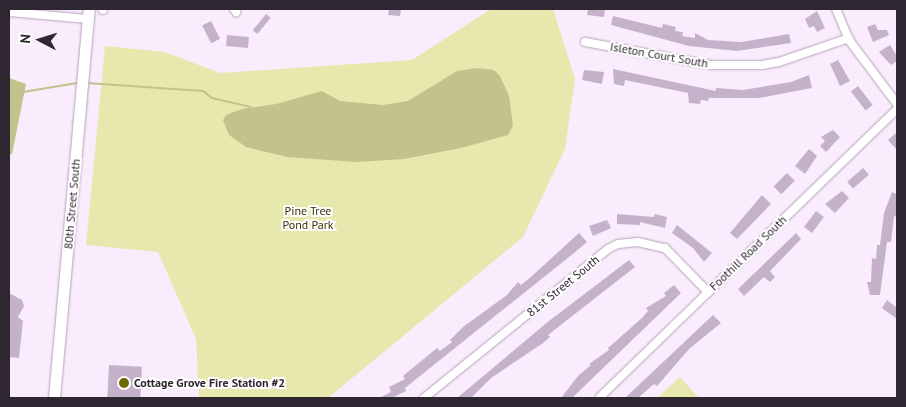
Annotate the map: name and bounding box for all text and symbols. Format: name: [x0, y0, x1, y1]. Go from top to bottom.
north arrow: [15, 15, 65, 65]
text: N: [16, 33, 34, 44]
street label: Isleton Court South: [609, 39, 709, 71]
street label: 80th Street South: [61, 158, 83, 250]
park label: Pine Tree Pond Park: [283, 204, 333, 232]
street label: Foothill Road South: [706, 213, 790, 293]
street label: 81st Street South: [524, 252, 602, 320]
place label: Cottage Grove Fire Station #2: [134, 376, 285, 390]
marker: Cottage Grove Fire Station #2: [118, 377, 130, 389]

